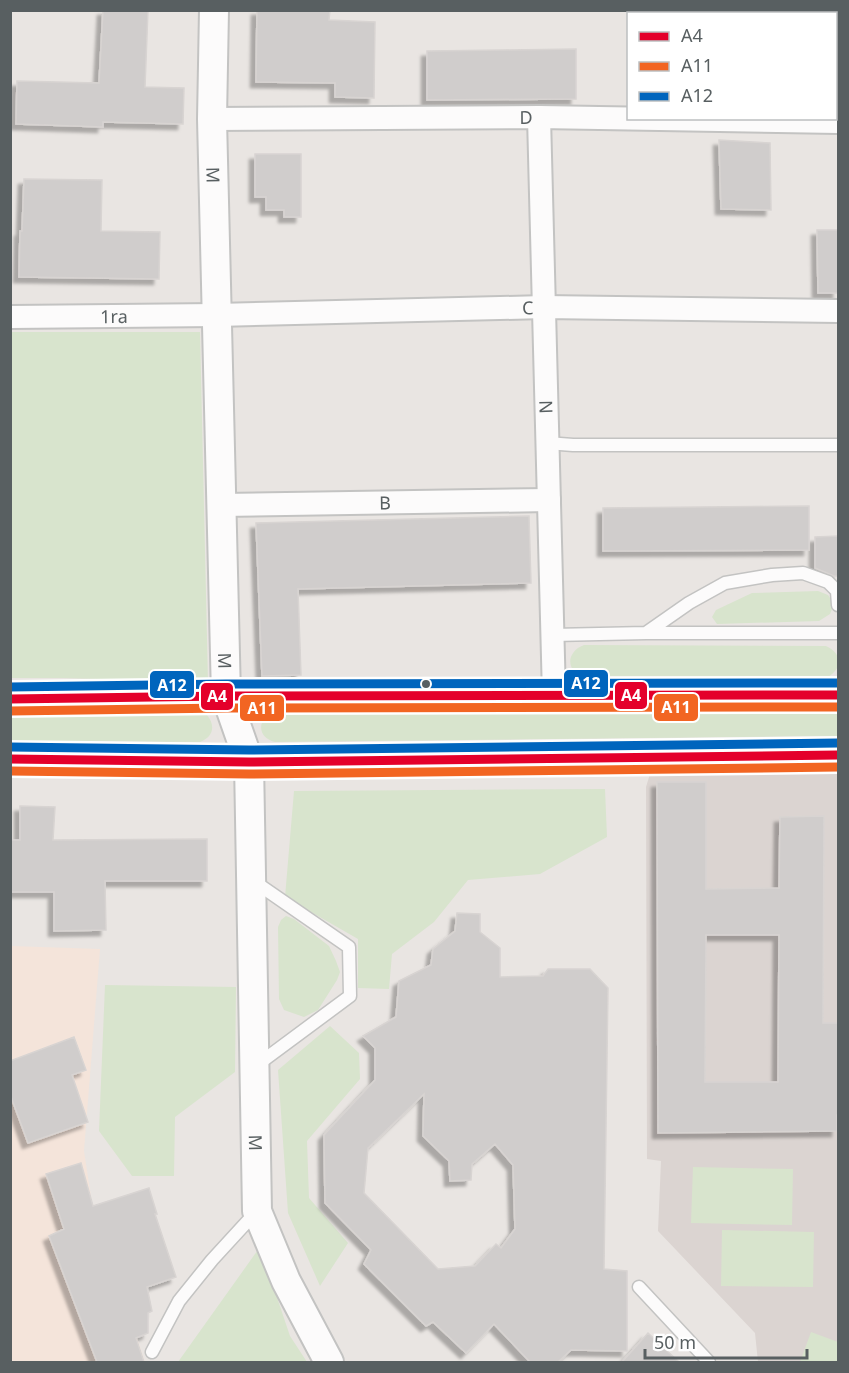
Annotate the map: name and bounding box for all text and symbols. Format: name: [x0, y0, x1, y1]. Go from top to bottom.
legend: [627, 12, 837, 120]
text: A4: [681, 23, 703, 47]
text: A11: [681, 53, 713, 77]
text: A12: [681, 83, 713, 107]
street label: D: [519, 105, 533, 129]
street label: M: [201, 167, 226, 183]
street label: C: [522, 295, 534, 320]
street label: 1ra: [100, 304, 128, 328]
street label: N: [534, 400, 559, 414]
street label: B: [379, 490, 391, 515]
street label: M: [213, 652, 237, 669]
line badge: A12: [563, 669, 609, 698]
line badge: A12: [149, 670, 195, 699]
text: A12: [571, 672, 601, 694]
text: A12: [157, 674, 187, 696]
unlabelled marker: [420, 678, 432, 690]
line badge: A4: [614, 681, 648, 710]
line badge: A4: [200, 682, 234, 711]
text: A4: [621, 684, 641, 706]
text: A4: [207, 685, 227, 707]
line badge: A11: [653, 693, 699, 722]
line badge: A11: [239, 694, 285, 722]
text: A11: [661, 696, 691, 718]
text: A11: [247, 697, 277, 719]
street label: M: [244, 1134, 268, 1151]
scale bar: [645, 1322, 807, 1360]
text: 50 m: [654, 1330, 696, 1354]

